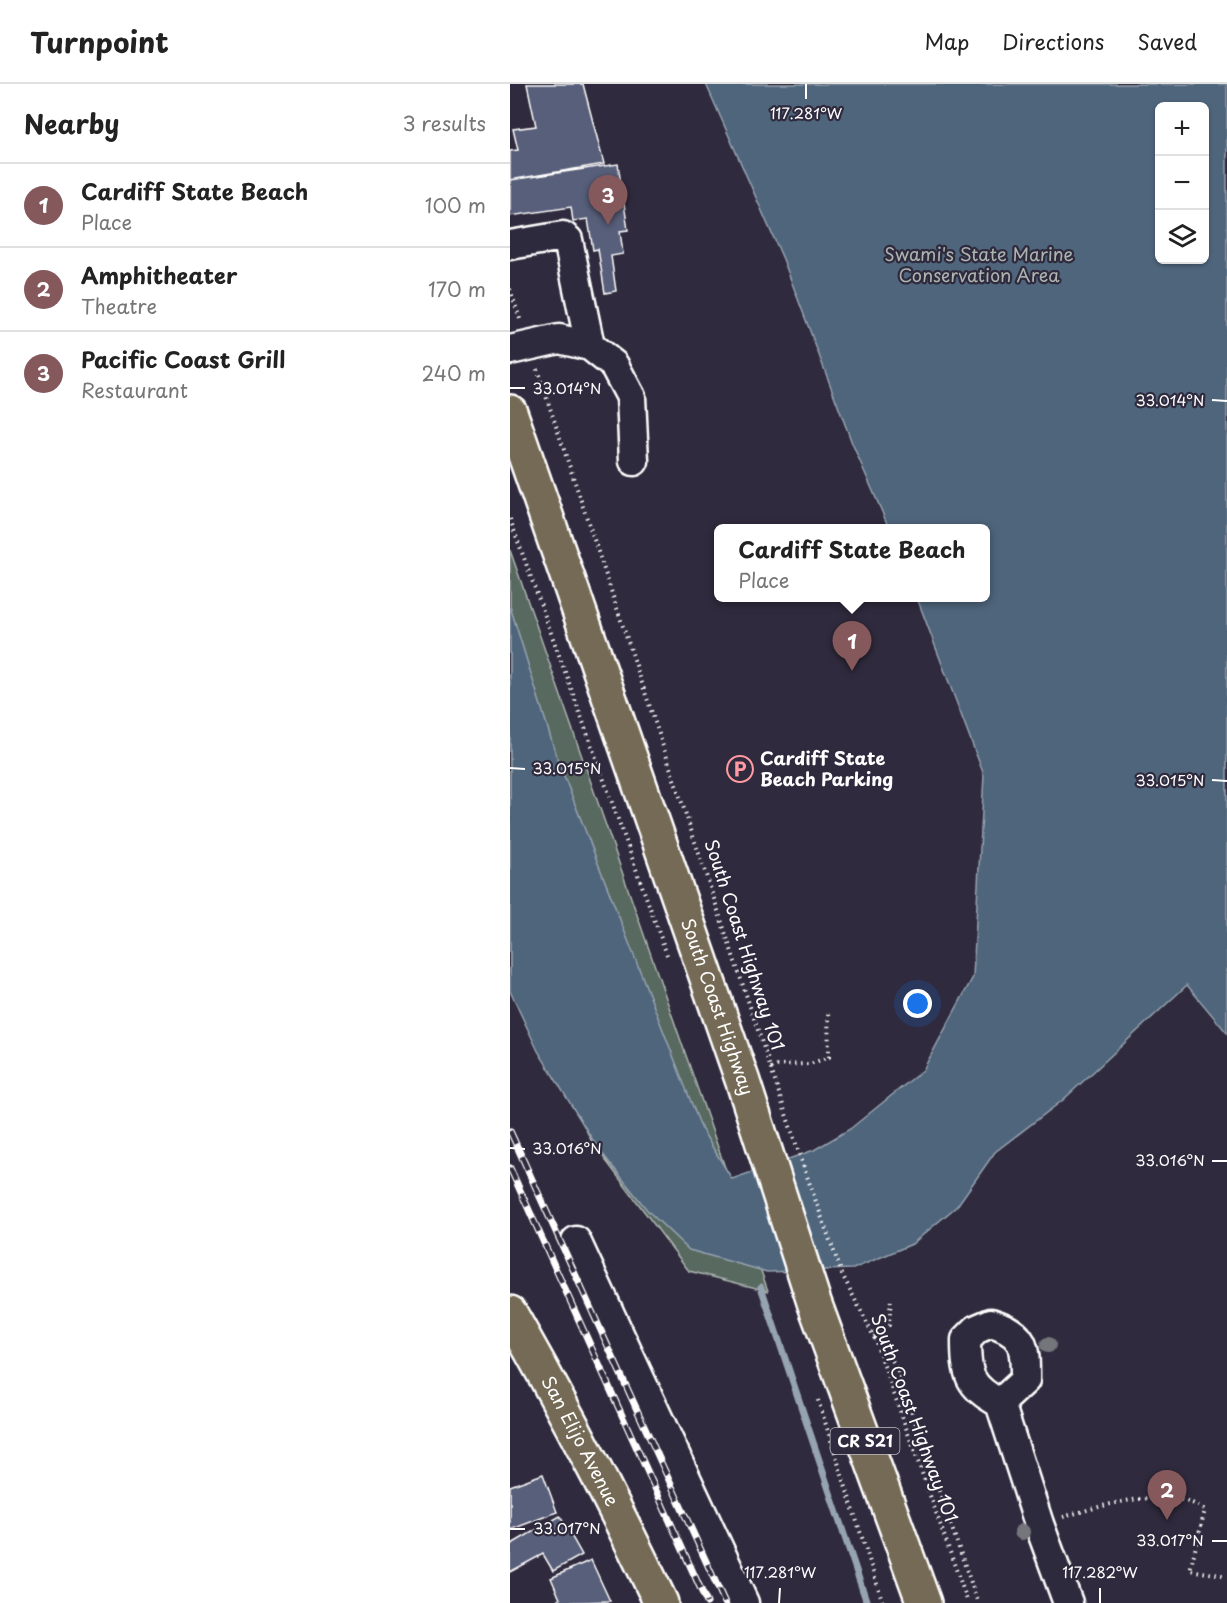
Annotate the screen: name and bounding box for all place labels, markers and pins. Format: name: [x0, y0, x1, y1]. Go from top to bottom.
pin: 3: [588, 176, 628, 225]
pin: 1: [832, 622, 872, 671]
place label: Cardiff State Beach Parking: [760, 744, 893, 792]
parking icon: Cardiff State Beach Parking: [725, 754, 755, 784]
pin: 2: [1148, 1470, 1186, 1520]

